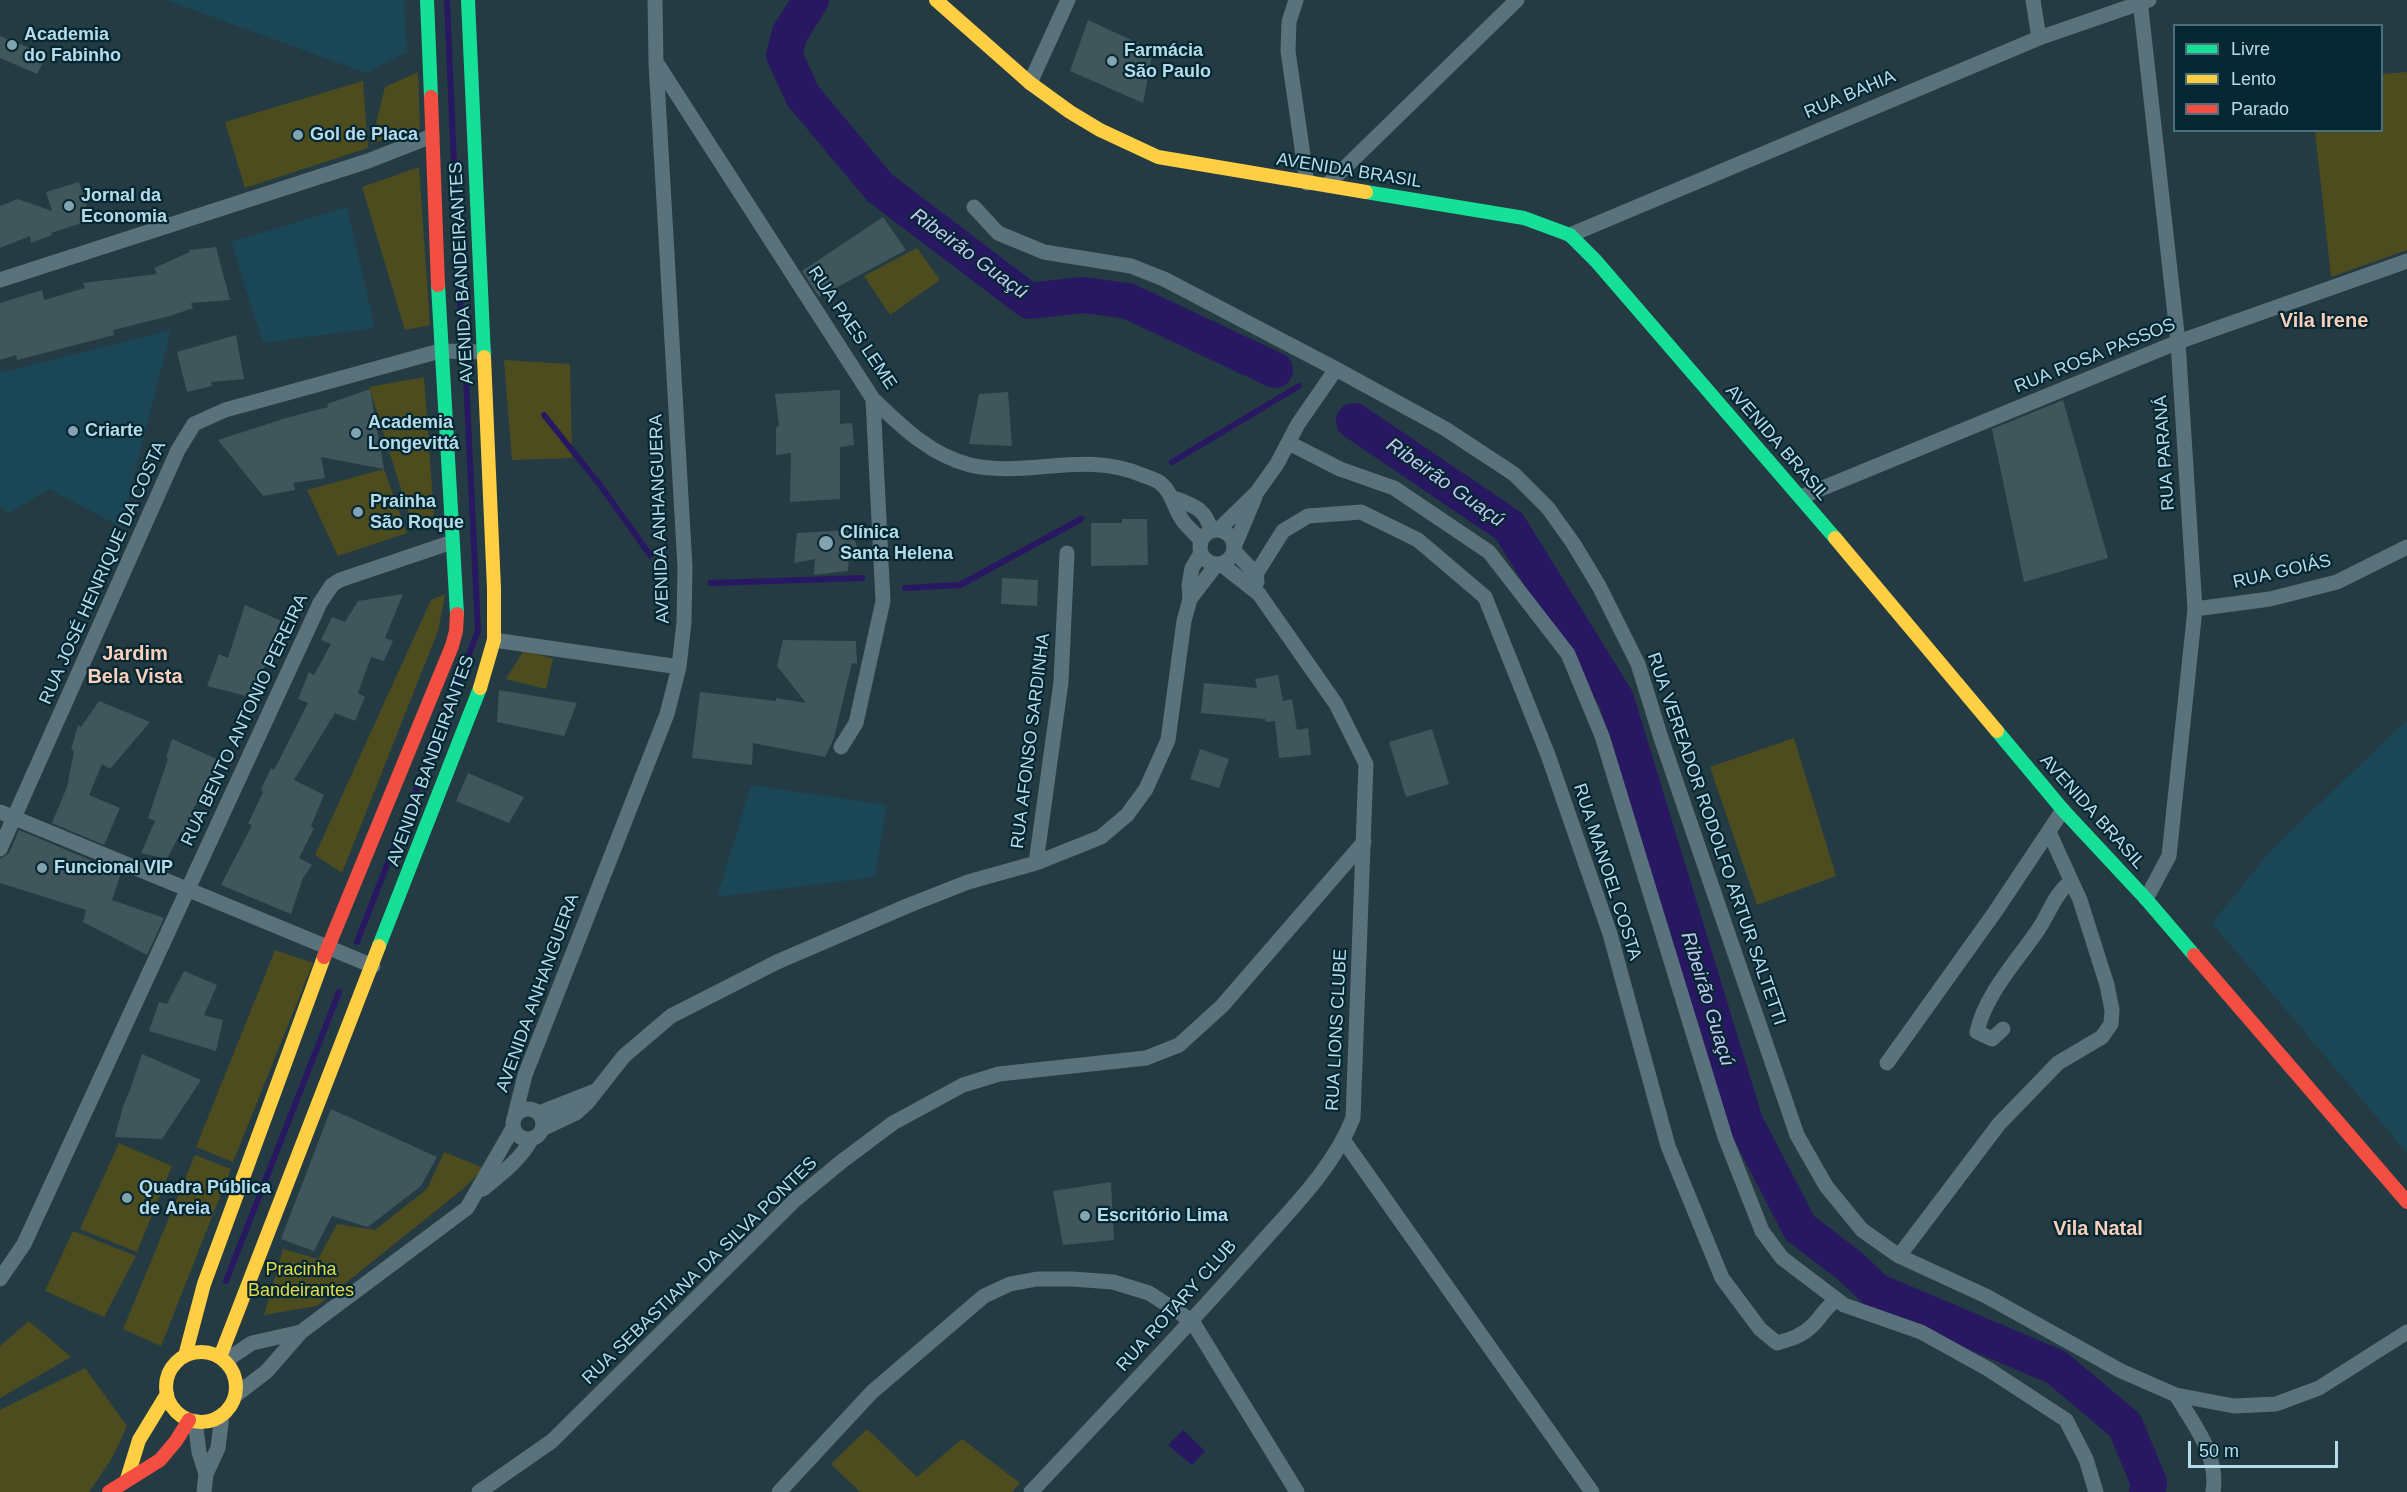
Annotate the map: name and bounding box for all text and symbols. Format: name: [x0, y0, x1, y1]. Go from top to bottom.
place label: Academia do Fabinho: [24, 24, 121, 66]
legend: [2173, 24, 2383, 132]
marker: Academia do Fabinho: [5, 38, 19, 52]
text: Livre: [2231, 39, 2270, 59]
place label: Farmácia São Paulo: [1124, 40, 1211, 82]
marker: Farmácia São Paulo: [1105, 54, 1119, 68]
street label: RUA BAHIA: [1801, 66, 1899, 124]
text: Lento: [2231, 69, 2276, 89]
text: Parado: [2231, 99, 2289, 119]
place label: Gol de Placa: [310, 124, 418, 146]
marker: Gol de Placa: [291, 128, 305, 142]
street label: AVENIDA BRASIL: [1275, 149, 1423, 193]
street label: AVENIDA BANDEIRANTES: [445, 161, 479, 385]
place label: Jornal da Economia: [81, 185, 167, 228]
marker: Jornal da Economia: [62, 199, 76, 213]
water label: Ribeirão Guaçú: [906, 203, 1032, 305]
street label: RUA PAES LEME: [803, 262, 901, 394]
district label: Vila Irene: [2280, 309, 2368, 333]
street label: RUA ROSA PASSOS: [2011, 314, 2179, 398]
street label: AVENIDA BRASIL: [1721, 381, 1833, 505]
street label: RUA PARANÁ: [2150, 395, 2180, 511]
place label: Academia Longevittá: [368, 412, 459, 454]
street label: AVENIDA ANHANGUERA: [646, 414, 674, 624]
place label: Criarte: [85, 420, 143, 442]
marker: Criarte: [66, 424, 80, 438]
marker: Academia Longevittá: [349, 426, 363, 440]
water label: Ribeirão Guaçú: [1381, 433, 1509, 533]
street label: RUA JOSÉ HENRIQUE DA COSTA: [35, 438, 171, 708]
place label: Prainha São Roque: [370, 491, 464, 534]
marker: Prainha São Roque: [351, 505, 365, 519]
place label: Clínica Santa Helena: [840, 522, 953, 564]
marker: Clínica Santa Helena: [817, 534, 835, 552]
street label: RUA GOIÁS: [2231, 550, 2333, 594]
street label: RUA BENTO ANTONIO PEREIRA: [177, 591, 313, 849]
street label: RUA AFONSO SARDINHA: [1007, 632, 1055, 850]
district label: Jardim Bela Vista: [87, 642, 183, 689]
street label: RUA VEREADOR RODOLFO ARTUR SALTETTI: [1642, 650, 1790, 1028]
street label: AVENIDA BANDEIRANTES: [383, 653, 479, 869]
street label: AVENIDA BRASIL: [2035, 750, 2149, 874]
street label: RUA MANOEL COSTA: [1568, 781, 1646, 963]
place label: Funcional VIP: [54, 857, 173, 879]
marker: Funcional VIP: [35, 861, 49, 875]
street label: AVENIDA ANHANGUERA: [492, 891, 584, 1095]
water label: Ribeirão Guaçú: [1675, 929, 1739, 1069]
street label: RUA LIONS CLUBE: [1322, 949, 1352, 1111]
street label: RUA SEBASTIANA DA SILVA PONTES: [578, 1153, 822, 1389]
place label: Quadra Pública de Areia: [139, 1177, 271, 1220]
marker: Quadra Pública de Areia: [120, 1191, 134, 1205]
place label: Escritório Lima: [1097, 1205, 1228, 1227]
marker: Escritório Lima: [1078, 1209, 1092, 1223]
district label: Vila Natal: [2053, 1217, 2143, 1241]
street label: RUA ROTARY CLUB: [1112, 1236, 1242, 1376]
park label: Pracinha Bandeirantes: [248, 1259, 354, 1302]
scale bar: [2191, 1429, 2341, 1467]
text: 50 m: [2199, 1441, 2239, 1461]

